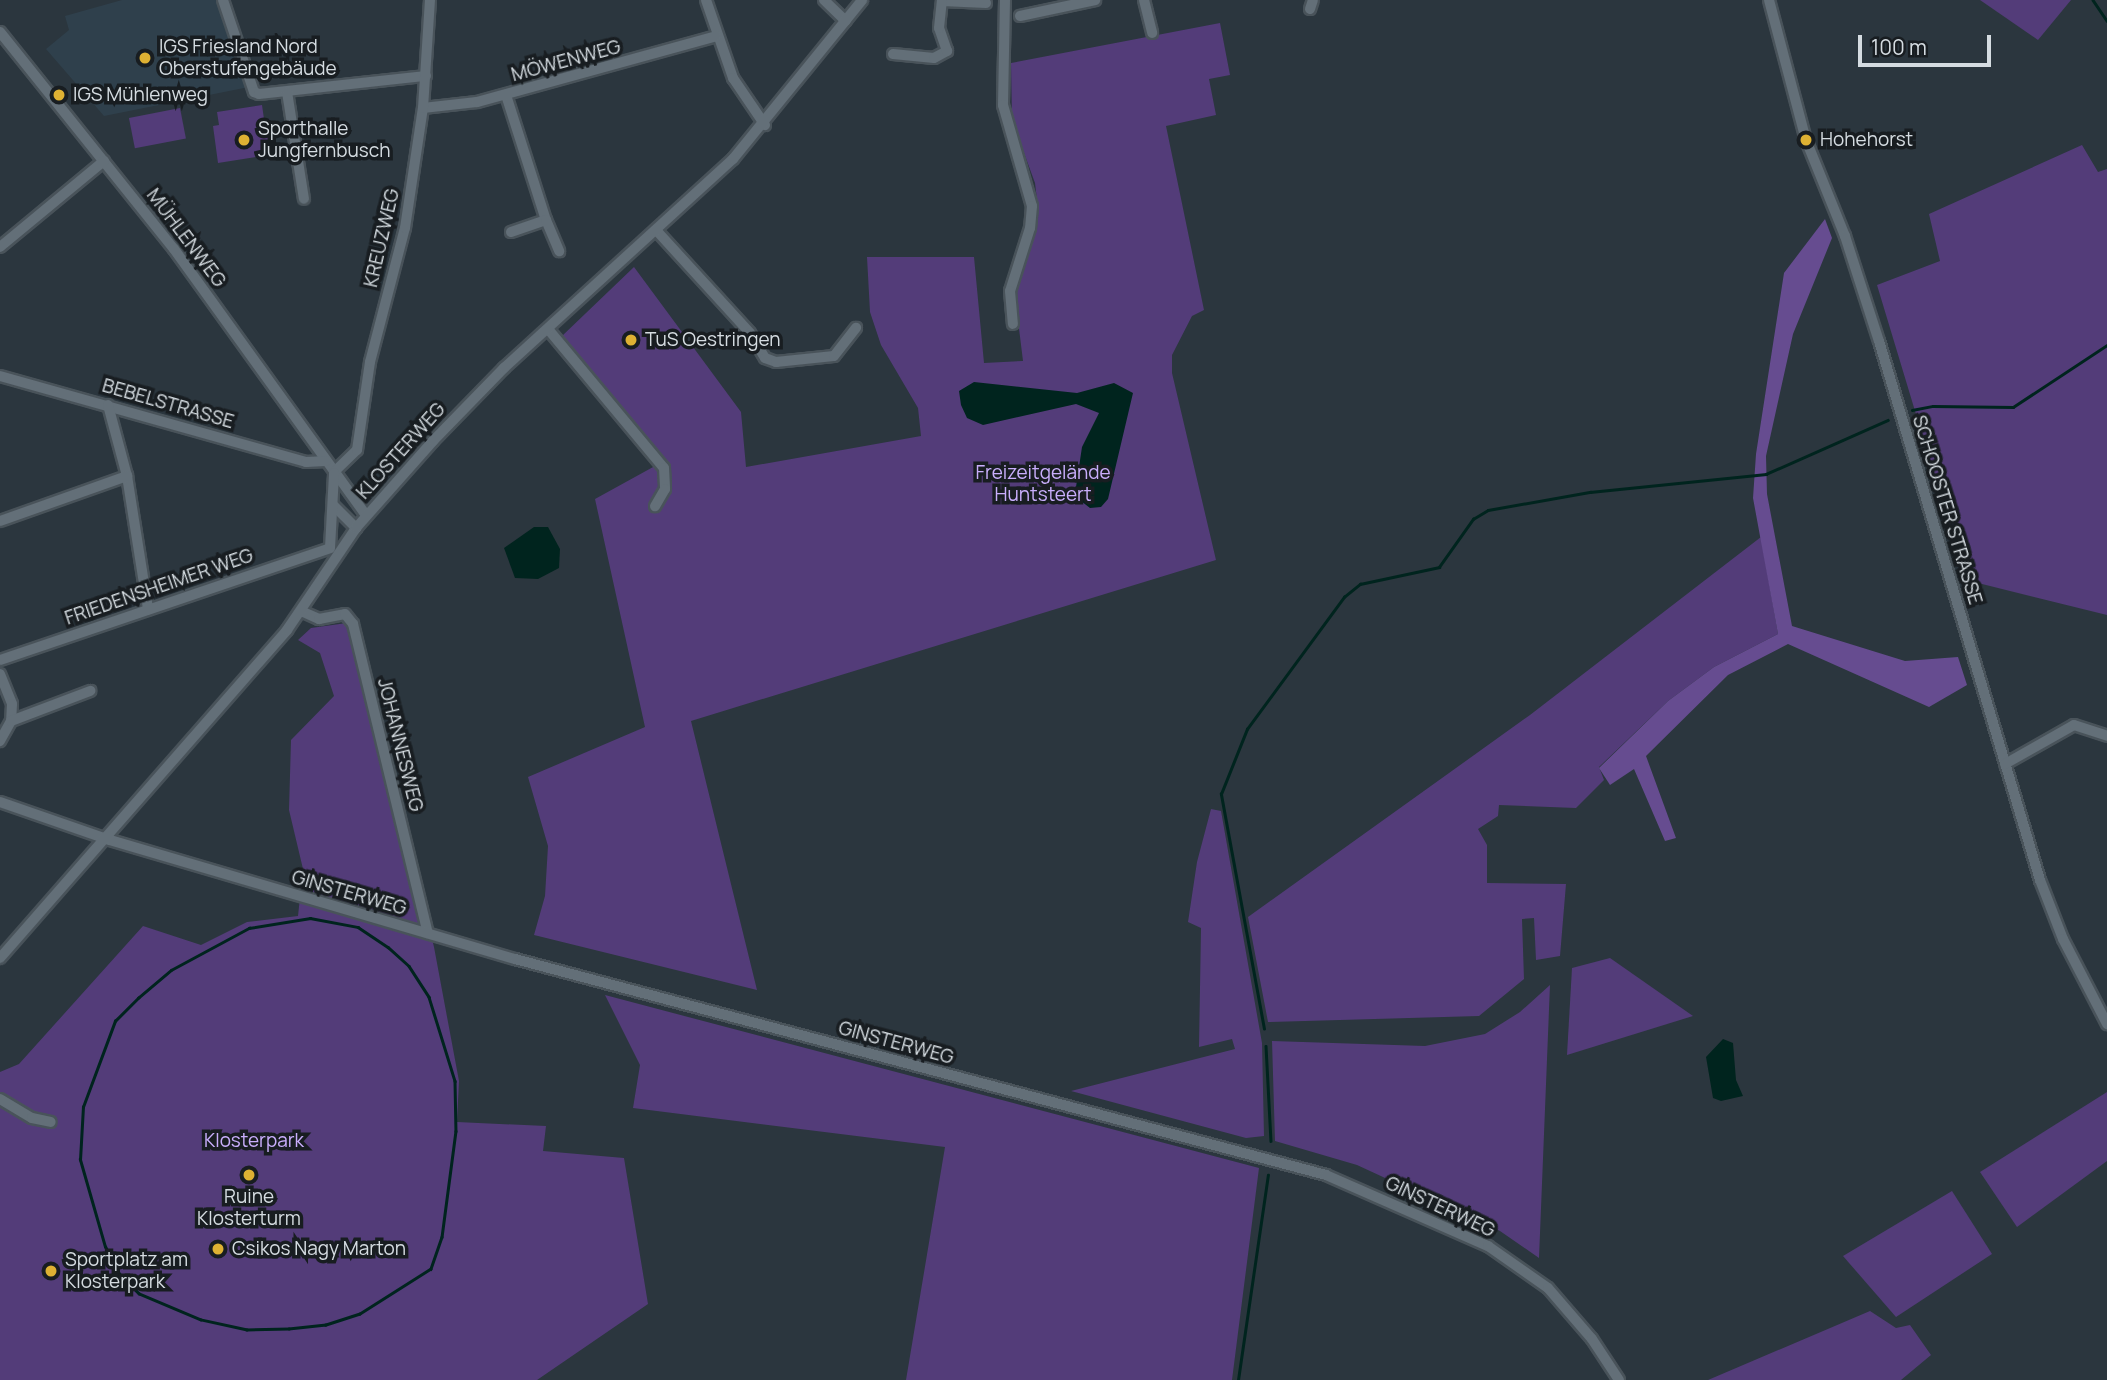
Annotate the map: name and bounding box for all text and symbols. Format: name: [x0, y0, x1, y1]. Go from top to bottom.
scale bar: [1862, 21, 1995, 65]
text: 100 m: [1871, 33, 1927, 61]
street label: MÖWENWEG: [509, 35, 623, 87]
place label: IGS Friesland Nord Oberstufengebäude: [159, 36, 337, 80]
marker: IGS Friesland Nord Oberstufengebäude: [137, 50, 153, 66]
place label: IGS Mühlenweg: [73, 84, 208, 106]
marker: IGS Mühlenweg: [51, 87, 67, 103]
place label: Sporthalle Jungfernbusch: [258, 118, 391, 162]
place label: Hohehorst: [1820, 129, 1913, 151]
marker: Sporthalle Jungfernbusch: [236, 132, 252, 148]
marker: Hohehorst: [1798, 132, 1814, 148]
street label: MÜHLENWEG: [142, 184, 230, 292]
street label: KREUZWEG: [360, 186, 404, 290]
place label: TuS Oestringen: [645, 329, 781, 351]
marker: TuS Oestringen: [623, 332, 639, 348]
street label: BEBELSTRASSE: [100, 374, 236, 434]
street label: KLOSTERWEG: [352, 398, 450, 504]
street label: SCHOOSTER STRASSE: [1907, 413, 1987, 607]
park label: Freizeitgelände Huntsteert: [975, 462, 1111, 506]
street label: FRIEDENSHEIMER WEG: [62, 544, 256, 630]
street label: JOHANNESWEG: [372, 676, 428, 814]
street label: GINSTERWEG: [289, 866, 409, 920]
street label: GINSTERWEG: [836, 1017, 956, 1069]
park label: Klosterpark: [204, 1130, 304, 1152]
marker: Ruine Klosterturm: [241, 1167, 257, 1183]
street label: GINSTERWEG: [1382, 1172, 1498, 1242]
place label: Ruine Klosterturm: [197, 1186, 301, 1230]
place label: Csikos Nagy Marton: [232, 1238, 406, 1260]
marker: Csikos Nagy Marton: [210, 1241, 226, 1257]
place label: Sportplatz am Klosterpark: [65, 1249, 188, 1293]
marker: Sportplatz am Klosterpark: [43, 1263, 59, 1279]

